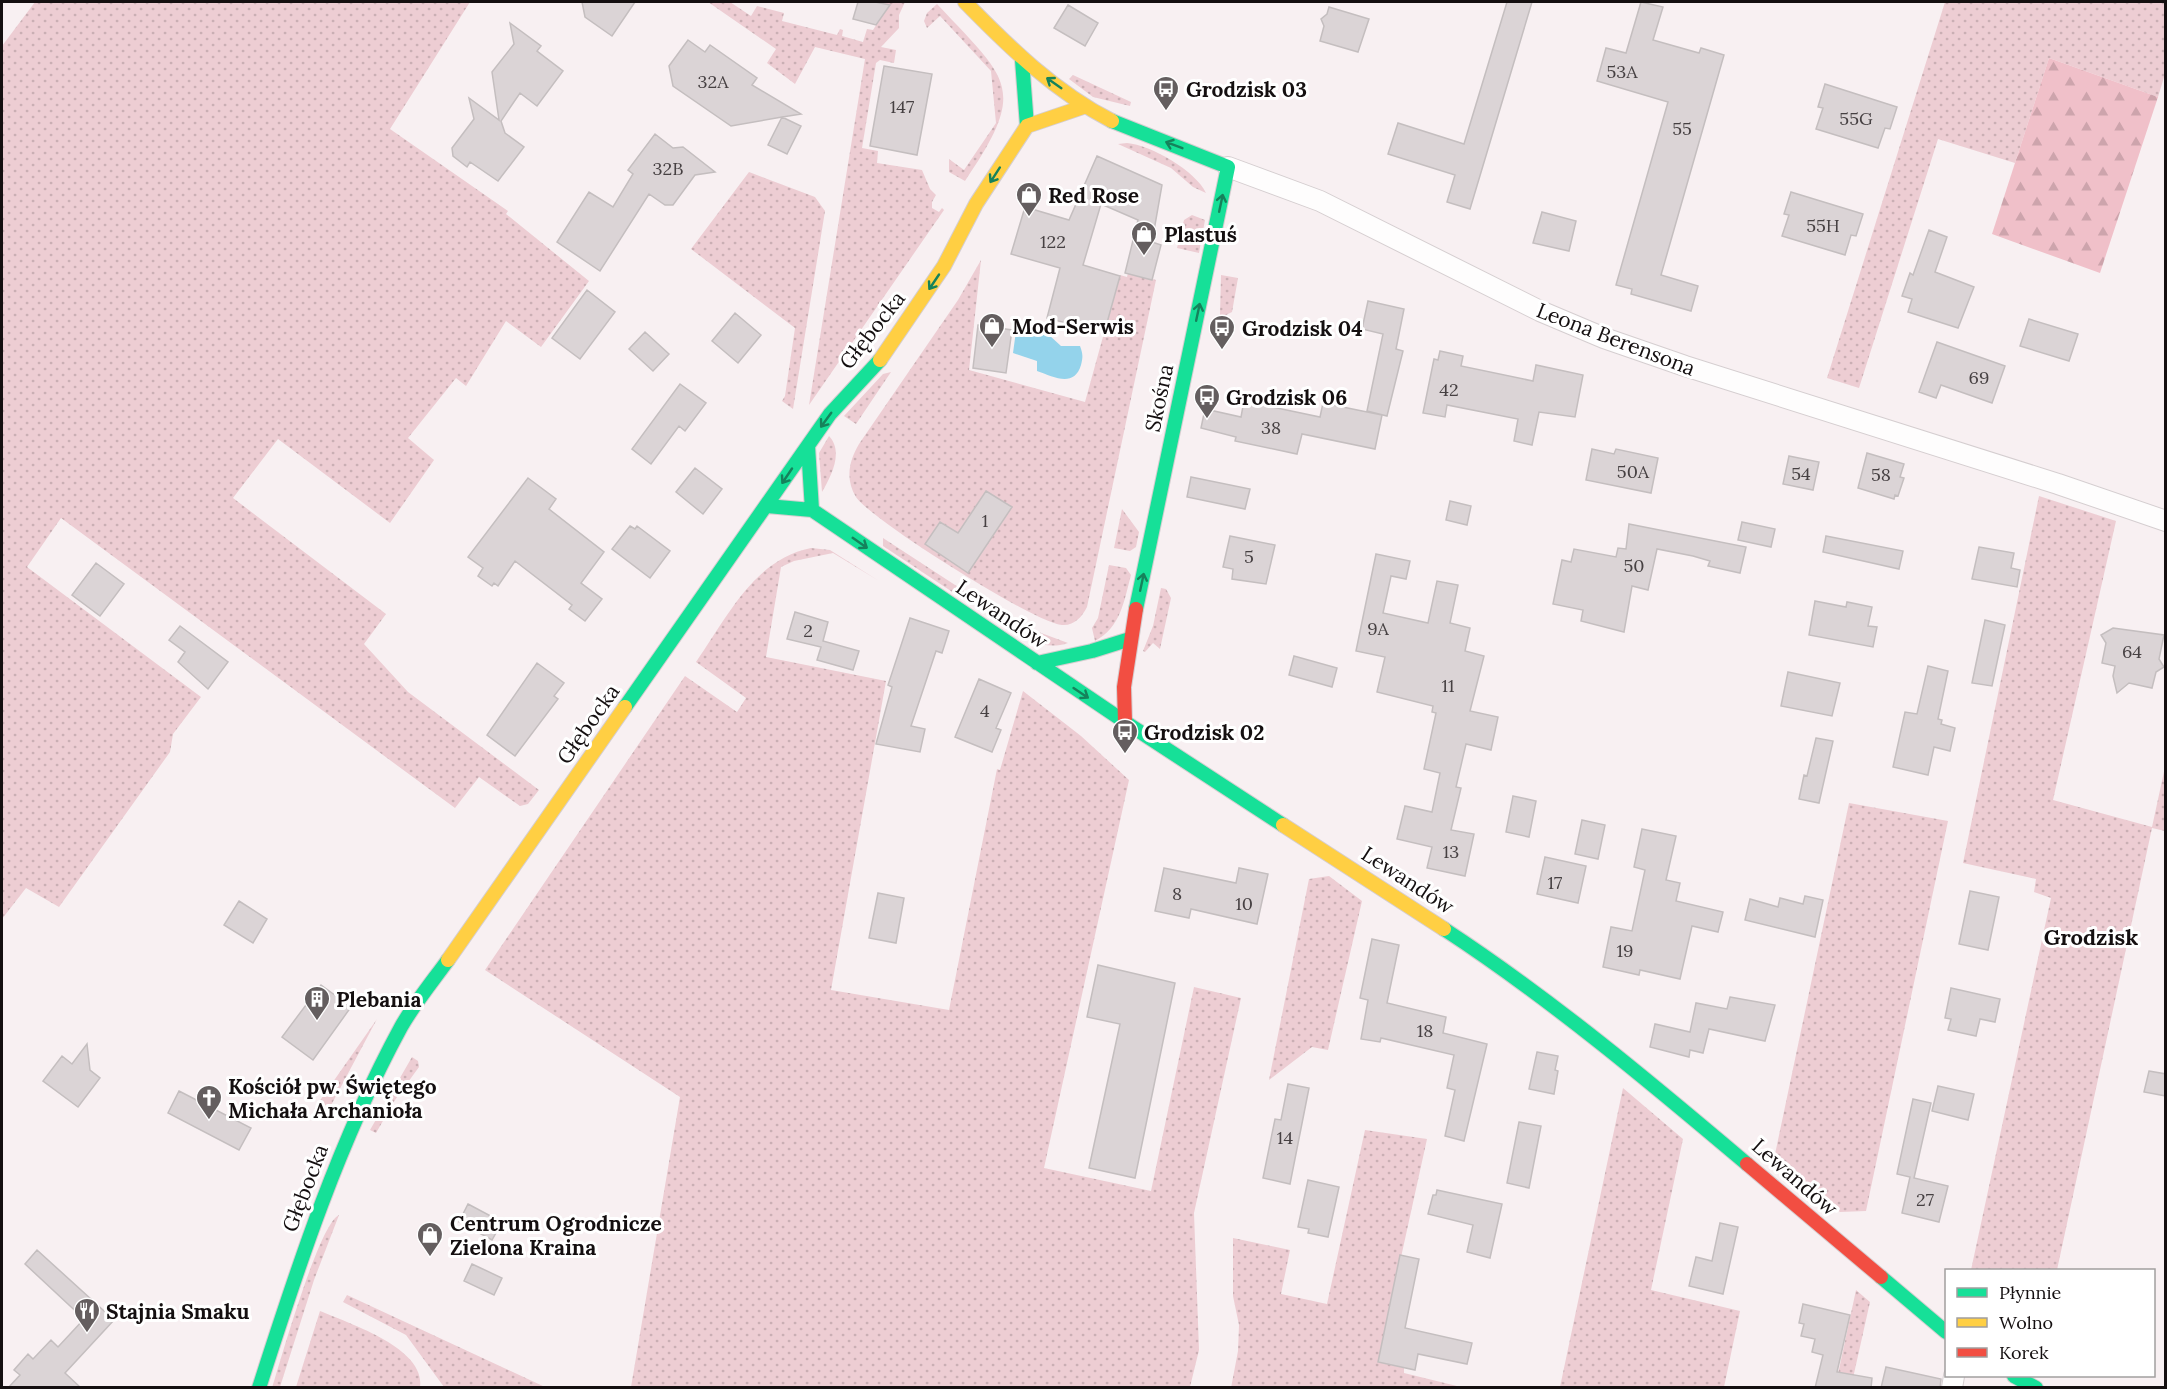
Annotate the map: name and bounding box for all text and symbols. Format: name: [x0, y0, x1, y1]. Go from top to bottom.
house number: 53A: [1606, 60, 1638, 83]
house number: 32A: [698, 70, 729, 93]
bus stop icon: Grodzisk 03: [1151, 74, 1181, 112]
place label: Grodzisk 03: [1186, 76, 1307, 103]
one-way arrow: [1046, 77, 1063, 89]
house number: 147: [890, 95, 914, 118]
house number: 55G: [1839, 107, 1873, 130]
house number: 55: [1672, 117, 1692, 140]
one-way arrow: [1165, 139, 1184, 150]
house number: 32B: [653, 157, 683, 180]
one-way arrow: [989, 166, 1001, 183]
shop icon: Red Rose: [1014, 180, 1044, 218]
place label: Red Rose: [1048, 182, 1139, 209]
one-way arrow: [1216, 193, 1227, 213]
house number: 55H: [1806, 214, 1840, 237]
shop icon: Plastuś: [1129, 219, 1159, 257]
place label: Plastuś: [1164, 221, 1237, 248]
house number: 122: [1040, 230, 1066, 253]
one-way arrow: [927, 274, 940, 291]
street label: Głębocka: [833, 286, 911, 374]
street label: Leona Berensona: [1533, 296, 1699, 382]
one-way arrow: [1193, 303, 1204, 323]
shop icon: Mod-Serwis: [977, 311, 1007, 349]
place label: Mod-Serwis: [1012, 313, 1134, 340]
bus stop icon: Grodzisk 04: [1207, 313, 1237, 351]
place label: Grodzisk 04: [1242, 315, 1363, 342]
street label: Skośna: [1139, 361, 1179, 434]
house number: 69: [1969, 366, 1989, 389]
house number: 42: [1439, 378, 1459, 401]
bus stop icon: Grodzisk 06: [1192, 382, 1222, 420]
place label: Grodzisk 06: [1226, 384, 1347, 411]
one-way arrow: [820, 412, 832, 428]
house number: 38: [1261, 416, 1281, 439]
house number: 50A: [1617, 460, 1650, 483]
house number: 54: [1791, 462, 1811, 485]
house number: 58: [1871, 463, 1891, 486]
one-way arrow: [781, 468, 793, 484]
house number: 1: [982, 509, 988, 532]
one-way arrow: [851, 537, 868, 549]
house number: 5: [1244, 545, 1254, 568]
house number: 50: [1624, 554, 1645, 577]
one-way arrow: [1137, 572, 1148, 592]
street label: Lewandów: [951, 573, 1053, 655]
house number: 9A: [1367, 617, 1390, 640]
house number: 2: [803, 619, 813, 642]
house number: 64: [2122, 640, 2142, 663]
house number: 11: [1441, 674, 1455, 697]
street label: Głębocka: [551, 679, 625, 769]
one-way arrow: [1072, 687, 1089, 699]
house number: 4: [980, 699, 990, 722]
bus stop icon: Grodzisk 02: [1110, 717, 1140, 755]
place label: Grodzisk 02: [1144, 719, 1264, 746]
street label: Lewandów: [1357, 840, 1460, 920]
house number: 13: [1443, 840, 1459, 863]
house number: 17: [1548, 871, 1562, 894]
house number: 8: [1172, 882, 1182, 905]
house number: 10: [1235, 892, 1253, 915]
district label: Grodzisk: [2044, 923, 2138, 951]
house number: 19: [1617, 939, 1633, 962]
building icon: Plebania: [302, 984, 332, 1022]
place label: Plebania: [336, 986, 421, 1013]
house number: 18: [1417, 1019, 1433, 1042]
place label: Kościół pw. Świętego Michała Archanioła: [228, 1073, 437, 1124]
church icon: Kościół pw. Świętego Michała Archanioła: [194, 1083, 224, 1121]
house number: 14: [1277, 1126, 1293, 1149]
street label: Lewandów: [1746, 1132, 1844, 1222]
street label: Głębocka: [276, 1140, 334, 1236]
house number: 27: [1916, 1188, 1934, 1211]
place label: Centrum Ogrodnicze Zielona Kraina: [450, 1210, 662, 1261]
shop icon: Centrum Ogrodnicze Zielona Kraina: [415, 1220, 445, 1258]
legend: [1945, 1269, 2155, 1377]
text: Płynnie: [1999, 1281, 2062, 1304]
restaurant icon: Stajnia Smaku: [72, 1296, 102, 1334]
place label: Stajnia Smaku: [106, 1298, 249, 1325]
text: Wolno: [1999, 1311, 2053, 1334]
text: Korek: [1999, 1341, 2049, 1364]

